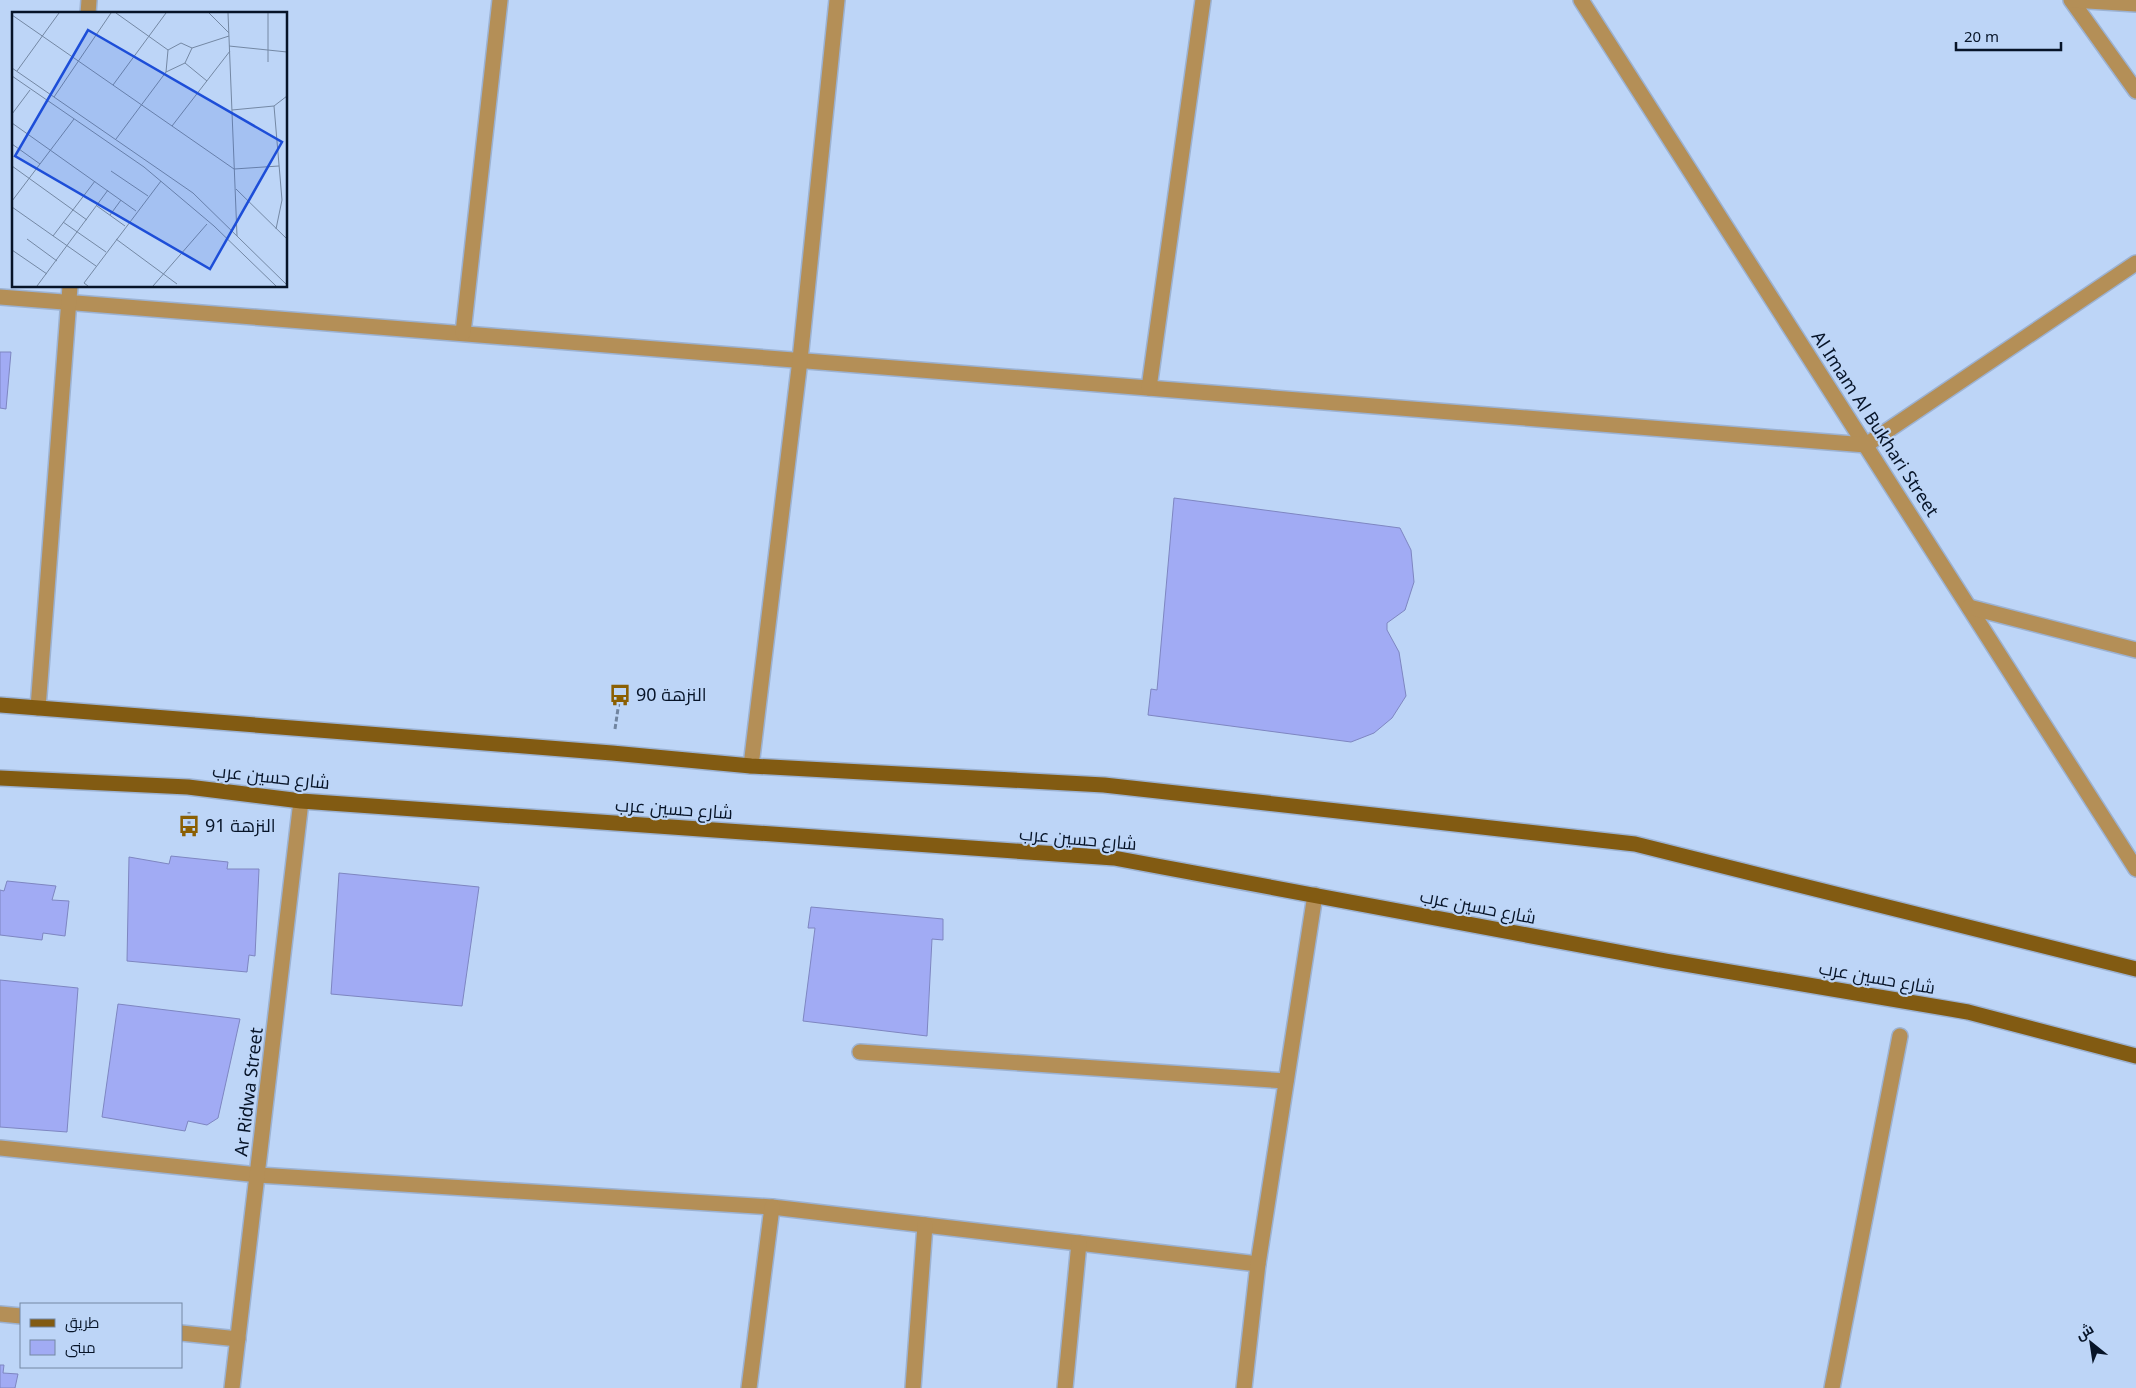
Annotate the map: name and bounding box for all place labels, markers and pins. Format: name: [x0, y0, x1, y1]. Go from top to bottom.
bus stop icon: النزهة 90: [607, 682, 633, 708]
place label: النزهة 90: [636, 682, 707, 706]
bus stop icon: النزهة 91: [176, 813, 202, 839]
place label: النزهة 91: [205, 813, 276, 837]

